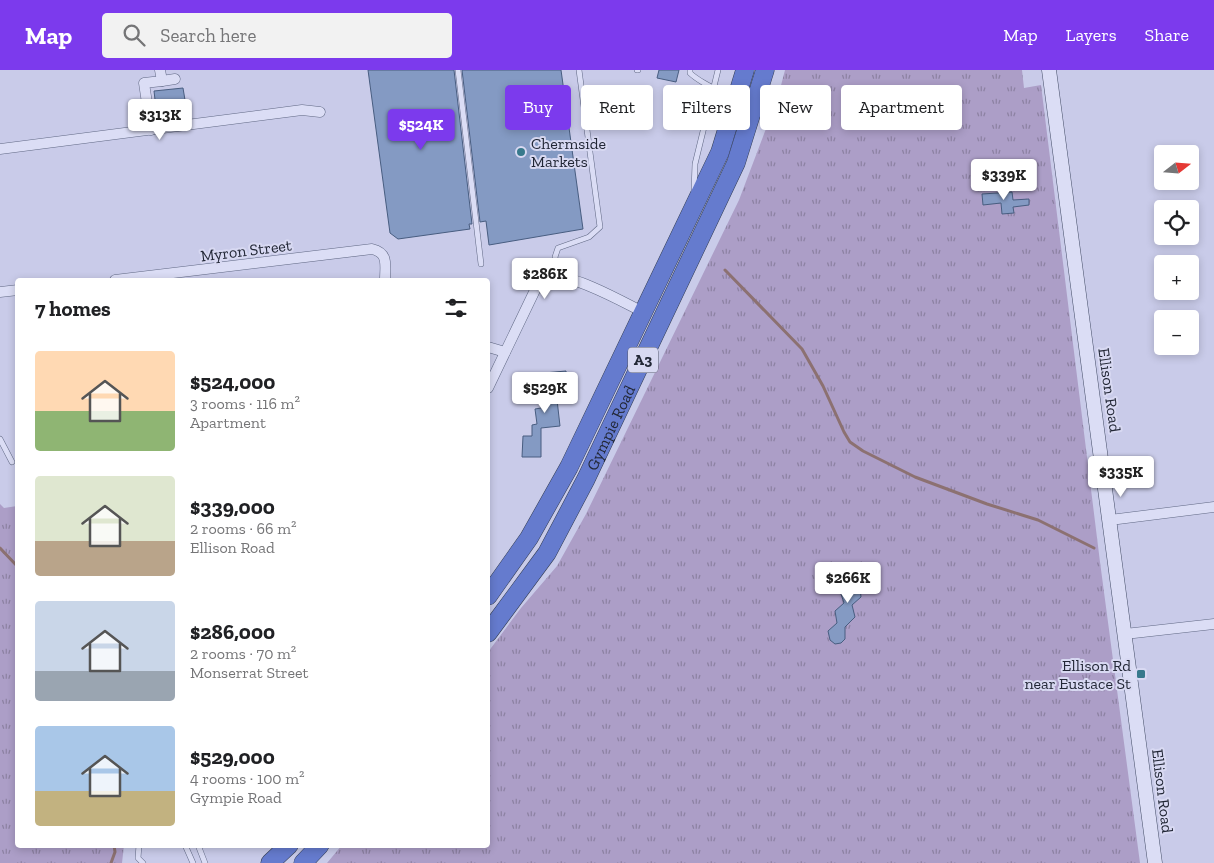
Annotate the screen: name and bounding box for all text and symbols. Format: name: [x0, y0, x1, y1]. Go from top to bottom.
search box: [102, 13, 452, 58]
text: Map: [25, 21, 72, 50]
icon: search: [120, 21, 148, 49]
text: Search here: [160, 24, 257, 47]
text: Map: [1003, 24, 1038, 46]
text: Layers: [1066, 24, 1117, 46]
text: Share: [1145, 24, 1189, 46]
chip: Buy: [505, 85, 571, 130]
chip: Rent: [581, 85, 653, 130]
chip: Filters: [663, 85, 750, 130]
chip: New: [760, 85, 831, 130]
chip: Apartment: [841, 85, 962, 130]
pin: $313K: [125, 98, 195, 141]
text: $313K: [139, 105, 181, 124]
pin: $524K: [386, 108, 456, 151]
text: $524K: [399, 115, 443, 134]
place label: Chermside Markets: [531, 134, 606, 171]
north arrow: [1154, 145, 1199, 190]
map controls: [1154, 145, 1199, 355]
marker: Chermside Markets: [515, 146, 527, 158]
pin: $339K: [969, 158, 1039, 201]
text: $339K: [982, 165, 1026, 184]
button: locate: [1154, 200, 1199, 245]
street label: Myron Street: [199, 235, 293, 266]
button: +: [1154, 255, 1199, 300]
pin: $286K: [510, 258, 580, 300]
text: $286K: [523, 264, 567, 283]
icon: filters: [442, 294, 470, 322]
text: 7 homes: [35, 296, 111, 321]
button: −: [1154, 310, 1199, 355]
street label: Ellison Road: [1094, 347, 1125, 434]
road number: A3: [628, 348, 658, 372]
text: $524,000: [190, 369, 275, 394]
icon: home: [75, 371, 135, 431]
pin: $529K: [510, 372, 580, 414]
text: $529K: [523, 378, 567, 397]
street label: Gympie Road: [583, 382, 639, 473]
text: 3 rooms · 116 m²: [190, 394, 300, 413]
text: Apartment: [190, 413, 266, 432]
pin: $335K: [1086, 456, 1156, 498]
text: $335K: [1099, 462, 1143, 481]
text: $339,000: [190, 494, 275, 519]
icon: home: [75, 496, 135, 556]
text: 2 rooms · 66 m²: [190, 519, 297, 538]
text: Ellison Road: [190, 538, 275, 557]
pin: $266K: [813, 562, 883, 604]
text: $266K: [826, 568, 870, 587]
text: $286,000: [190, 619, 275, 644]
icon: home: [75, 621, 135, 681]
text: 2 rooms · 70 m²: [190, 644, 296, 663]
place label: Ellison Rd near Eustace St: [1024, 656, 1131, 693]
text: Monserrat Street: [190, 663, 309, 682]
marker: Ellison Rd near Eustace St: [1135, 668, 1147, 680]
text: $529,000: [190, 744, 275, 769]
icon: home: [75, 746, 135, 806]
street label: Ellison Road: [1148, 748, 1177, 835]
text: 4 rooms · 100 m²: [190, 769, 305, 788]
text: Gympie Road: [190, 788, 282, 807]

